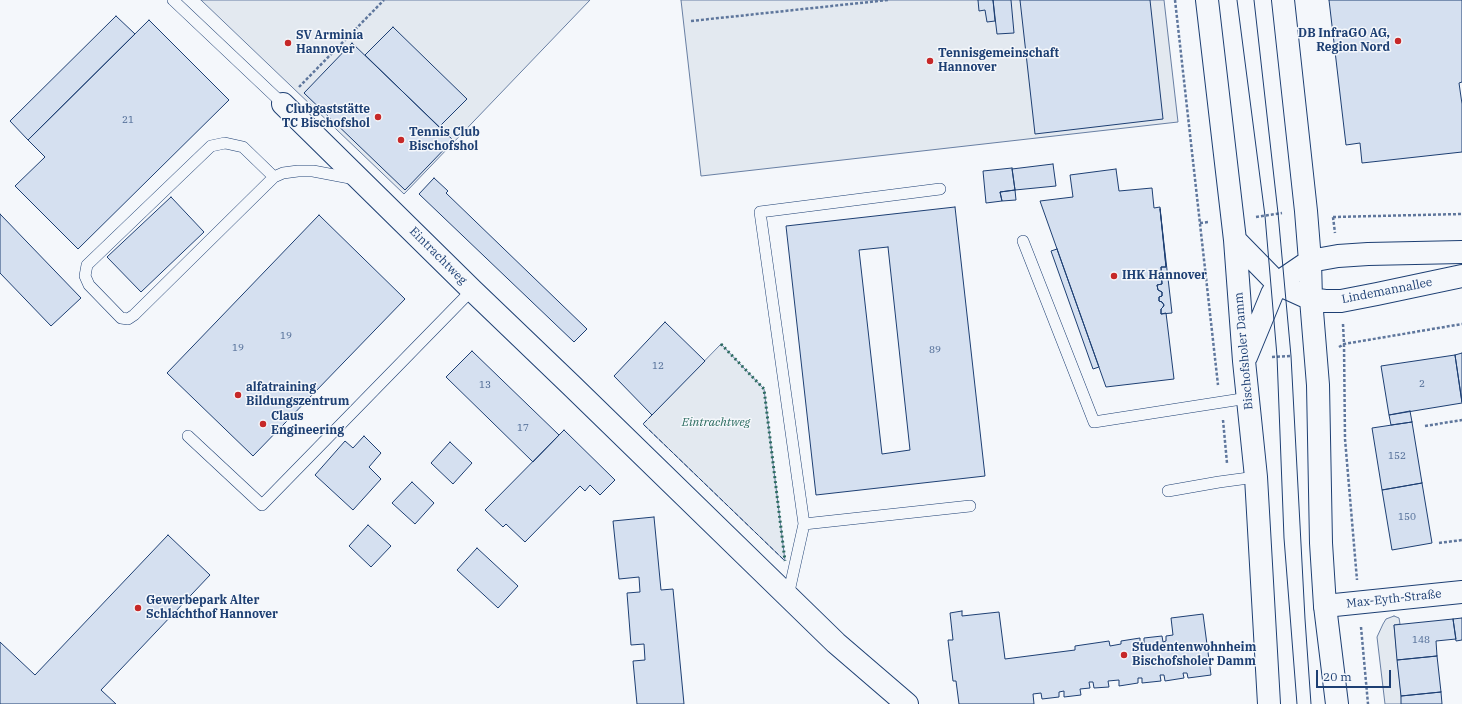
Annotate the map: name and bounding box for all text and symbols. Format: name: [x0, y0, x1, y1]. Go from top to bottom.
place label: DB InfraGO AG, Region Nord: [1298, 27, 1390, 55]
place label: SV Arminia Hannover: [296, 29, 363, 57]
marker: DB InfraGO AG, Region Nord: [1393, 36, 1403, 46]
marker: SV Arminia Hannover: [283, 38, 293, 48]
place label: Tennisgemeinschaft Hannover: [938, 47, 1059, 75]
marker: Tennisgemeinschaft Hannover: [925, 56, 935, 66]
place label: Clubgaststätte TC Bischofshol: [282, 103, 370, 131]
marker: Clubgaststätte TC Bischofshol: [373, 112, 383, 122]
house number: 21: [122, 114, 134, 126]
place label: Tennis Club Bischofshol: [409, 126, 480, 154]
marker: Tennis Club Bischofshol: [396, 135, 406, 145]
street label: Eintrachtweg: [406, 224, 470, 288]
place label: IHK Hannover: [1122, 269, 1207, 283]
marker: IHK Hannover: [1109, 271, 1119, 281]
street label: Lindemannallee: [1340, 275, 1434, 307]
street label: Bischofsholer Damm: [1232, 291, 1256, 411]
house number: 19: [280, 330, 292, 342]
house number: 19: [232, 342, 244, 354]
house number: 89: [929, 344, 941, 356]
house number: 12: [652, 360, 664, 372]
house number: 2: [1419, 378, 1425, 390]
house number: 13: [479, 379, 491, 391]
place label: alfatraining Bildungszentrum: [246, 381, 349, 409]
marker: alfatraining Bildungszentrum: [233, 390, 243, 400]
place label: Claus Engineering: [271, 410, 344, 438]
park label: Eintrachtweg: [682, 416, 750, 430]
marker: Claus Engineering: [258, 419, 268, 429]
house number: 17: [517, 422, 529, 434]
house number: 152: [1388, 450, 1406, 462]
house number: 150: [1398, 511, 1416, 523]
street label: Max-Eyth-Straße: [1346, 587, 1442, 611]
place label: Gewerbepark Alter Schlachthof Hannover: [146, 594, 278, 622]
marker: Gewerbepark Alter Schlachthof Hannover: [133, 603, 143, 613]
house number: 148: [1412, 634, 1430, 646]
place label: Studentenwohnheim Bischofsholer Damm: [1132, 641, 1256, 669]
marker: Studentenwohnheim Bischofsholer Damm: [1119, 650, 1129, 660]
scale bar: [1318, 662, 1393, 688]
text: 20 m: [1323, 669, 1352, 684]

